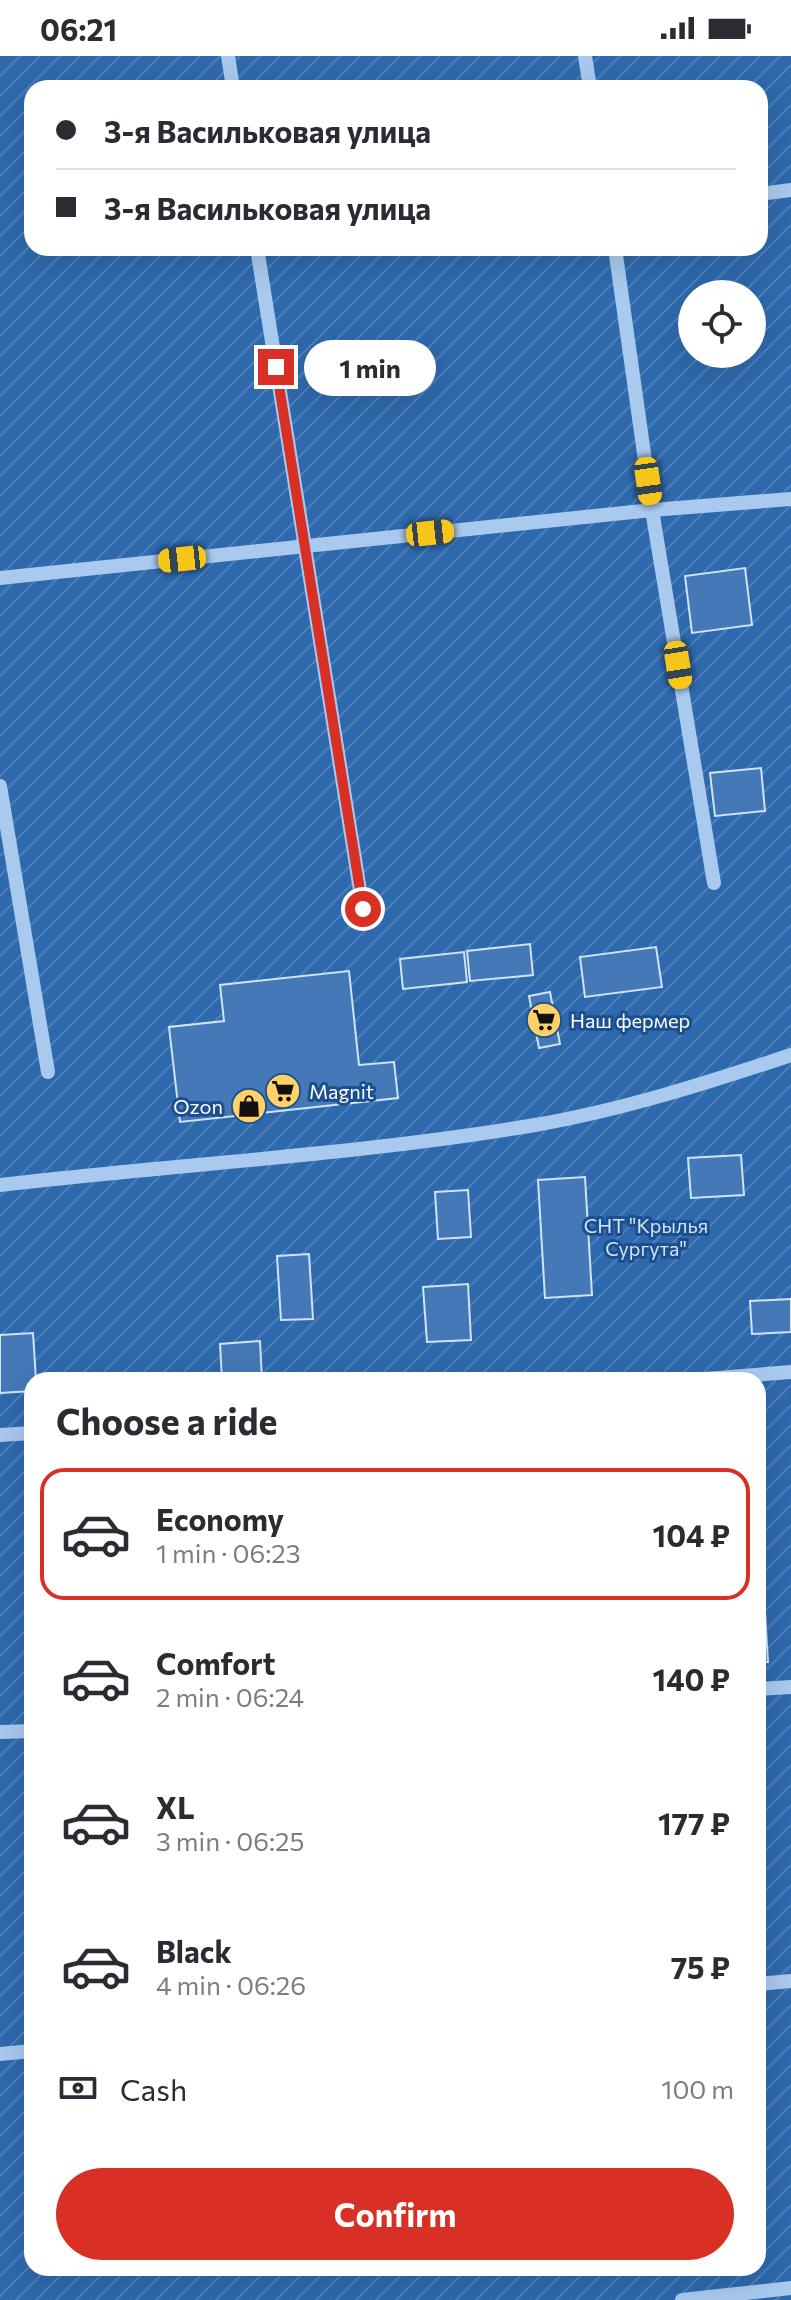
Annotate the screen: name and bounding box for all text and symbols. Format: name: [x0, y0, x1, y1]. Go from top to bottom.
text: 06:21: [40, 10, 117, 47]
text: 3-я Васильковая улица: [104, 112, 431, 149]
text: 3-я Васильковая улица: [104, 189, 431, 226]
map controls: [678, 280, 766, 368]
button: locate: [678, 280, 766, 368]
callout: 1 min: [304, 339, 436, 395]
route end: [258, 349, 294, 385]
text: 1 min: [339, 352, 401, 383]
car: [633, 456, 663, 506]
car: [405, 519, 455, 547]
car: [157, 545, 207, 573]
car: [662, 639, 694, 691]
route start: [345, 891, 381, 927]
supermarket icon: Наш фермер: [525, 1001, 563, 1039]
place label: Наш фермер: [570, 1008, 690, 1032]
supermarket icon: Magnit: [264, 1072, 302, 1110]
place label: Magnit: [309, 1079, 374, 1103]
shop icon: Ozon: [230, 1087, 268, 1125]
place label: Ozon: [173, 1094, 223, 1118]
park label: CНТ "Крылья Сургута": [584, 1213, 708, 1260]
text: Choose a ride: [56, 1398, 277, 1442]
icon: car: [60, 1498, 132, 1570]
text: Economy: [156, 1500, 284, 1537]
text: 104 ₽: [653, 1516, 730, 1553]
text: 1 min · 06:23: [156, 1537, 301, 1568]
icon: car: [60, 1642, 132, 1714]
text: Comfort: [156, 1644, 275, 1681]
text: 140 ₽: [653, 1660, 730, 1697]
text: 2 min · 06:24: [156, 1681, 304, 1712]
icon: car: [60, 1786, 132, 1858]
text: XL: [156, 1788, 195, 1825]
text: 177 ₽: [658, 1804, 730, 1841]
text: 3 min · 06:25: [156, 1825, 304, 1856]
icon: car: [60, 1930, 132, 2002]
text: Black: [156, 1932, 232, 1969]
text: 75 ₽: [671, 1948, 730, 1985]
text: 4 min · 06:26: [156, 1969, 306, 2000]
icon: cash: [56, 2066, 100, 2110]
text: Cash: [120, 2070, 187, 2107]
text: 100 m: [661, 2073, 734, 2104]
button: Confirm: [56, 2168, 734, 2260]

